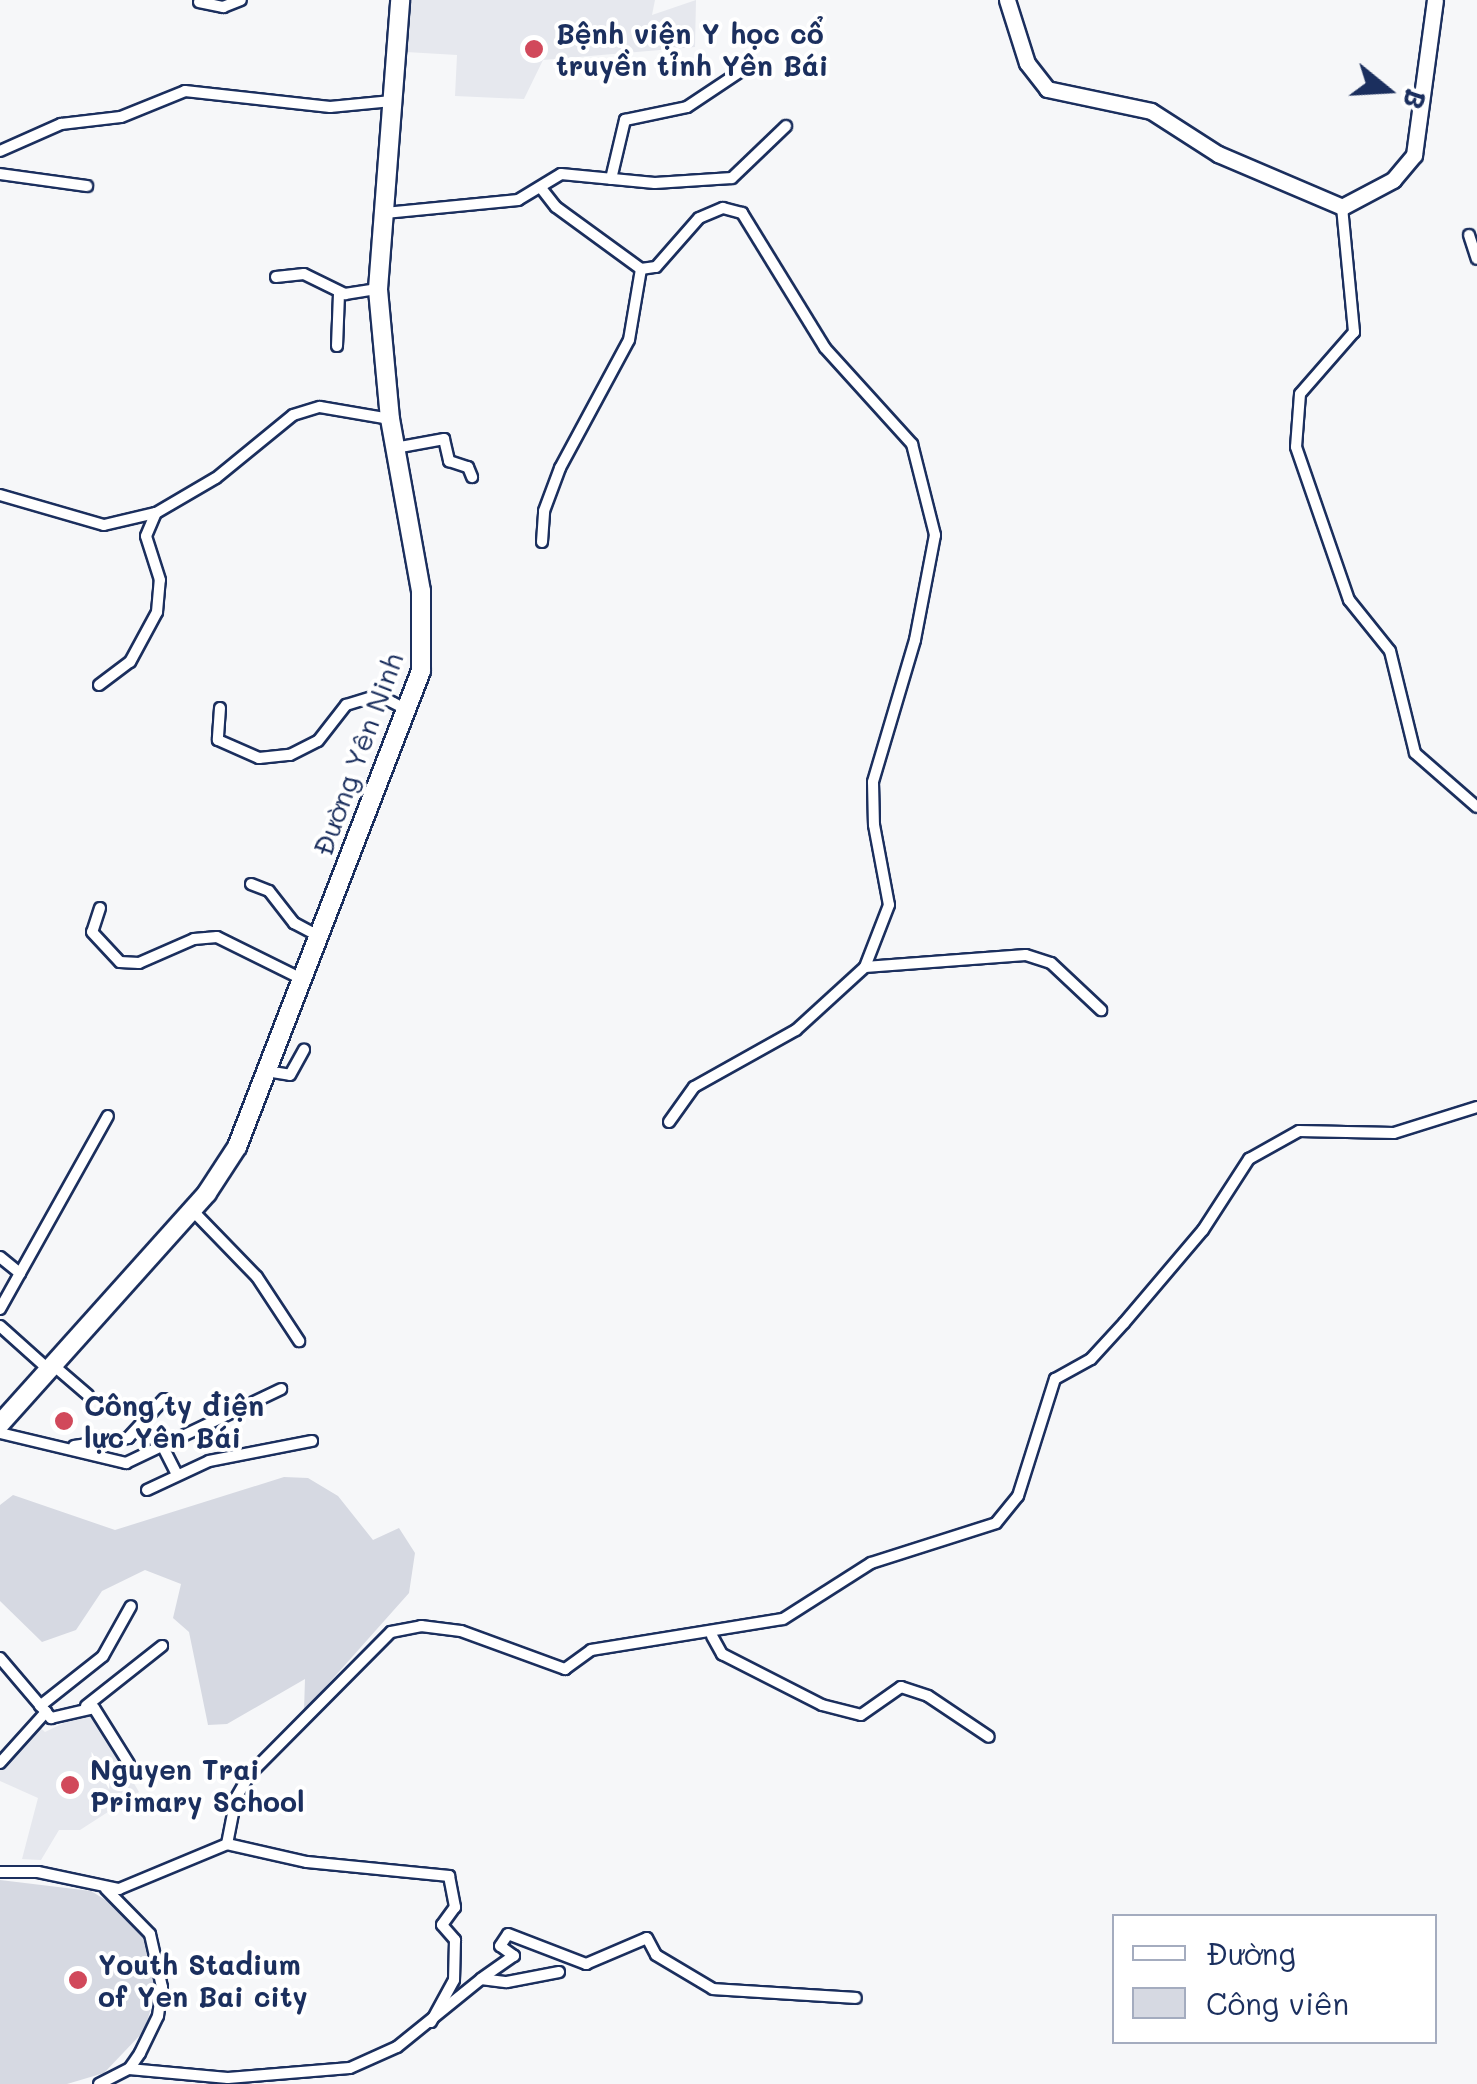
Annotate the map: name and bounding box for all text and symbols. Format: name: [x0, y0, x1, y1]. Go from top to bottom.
place label: Bệnh viện Y học cổ truyền tỉnh Yên Bái: [556, 16, 828, 82]
marker: Bệnh viện Y học cổ truyền tỉnh Yên Bái: [521, 36, 547, 62]
north arrow: [1337, 40, 1437, 140]
text: B: [1395, 85, 1436, 114]
street label: Đường Yên Ninh: [305, 648, 409, 860]
place label: Công ty điện lực Yên Bái: [84, 1388, 264, 1454]
marker: Công ty điện lực Yên Bái: [53, 1410, 75, 1432]
place label: Nguyen Trai Primary School: [90, 1752, 305, 1818]
marker: Nguyen Trai Primary School: [59, 1774, 81, 1796]
legend: [1112, 1914, 1437, 2044]
text: Đường: [1206, 1933, 1296, 1973]
place label: Youth Stadium of Yen Bai city: [98, 1947, 308, 2013]
marker: Youth Stadium of Yen Bai city: [67, 1969, 89, 1991]
text: Công viên: [1206, 1983, 1349, 2023]

